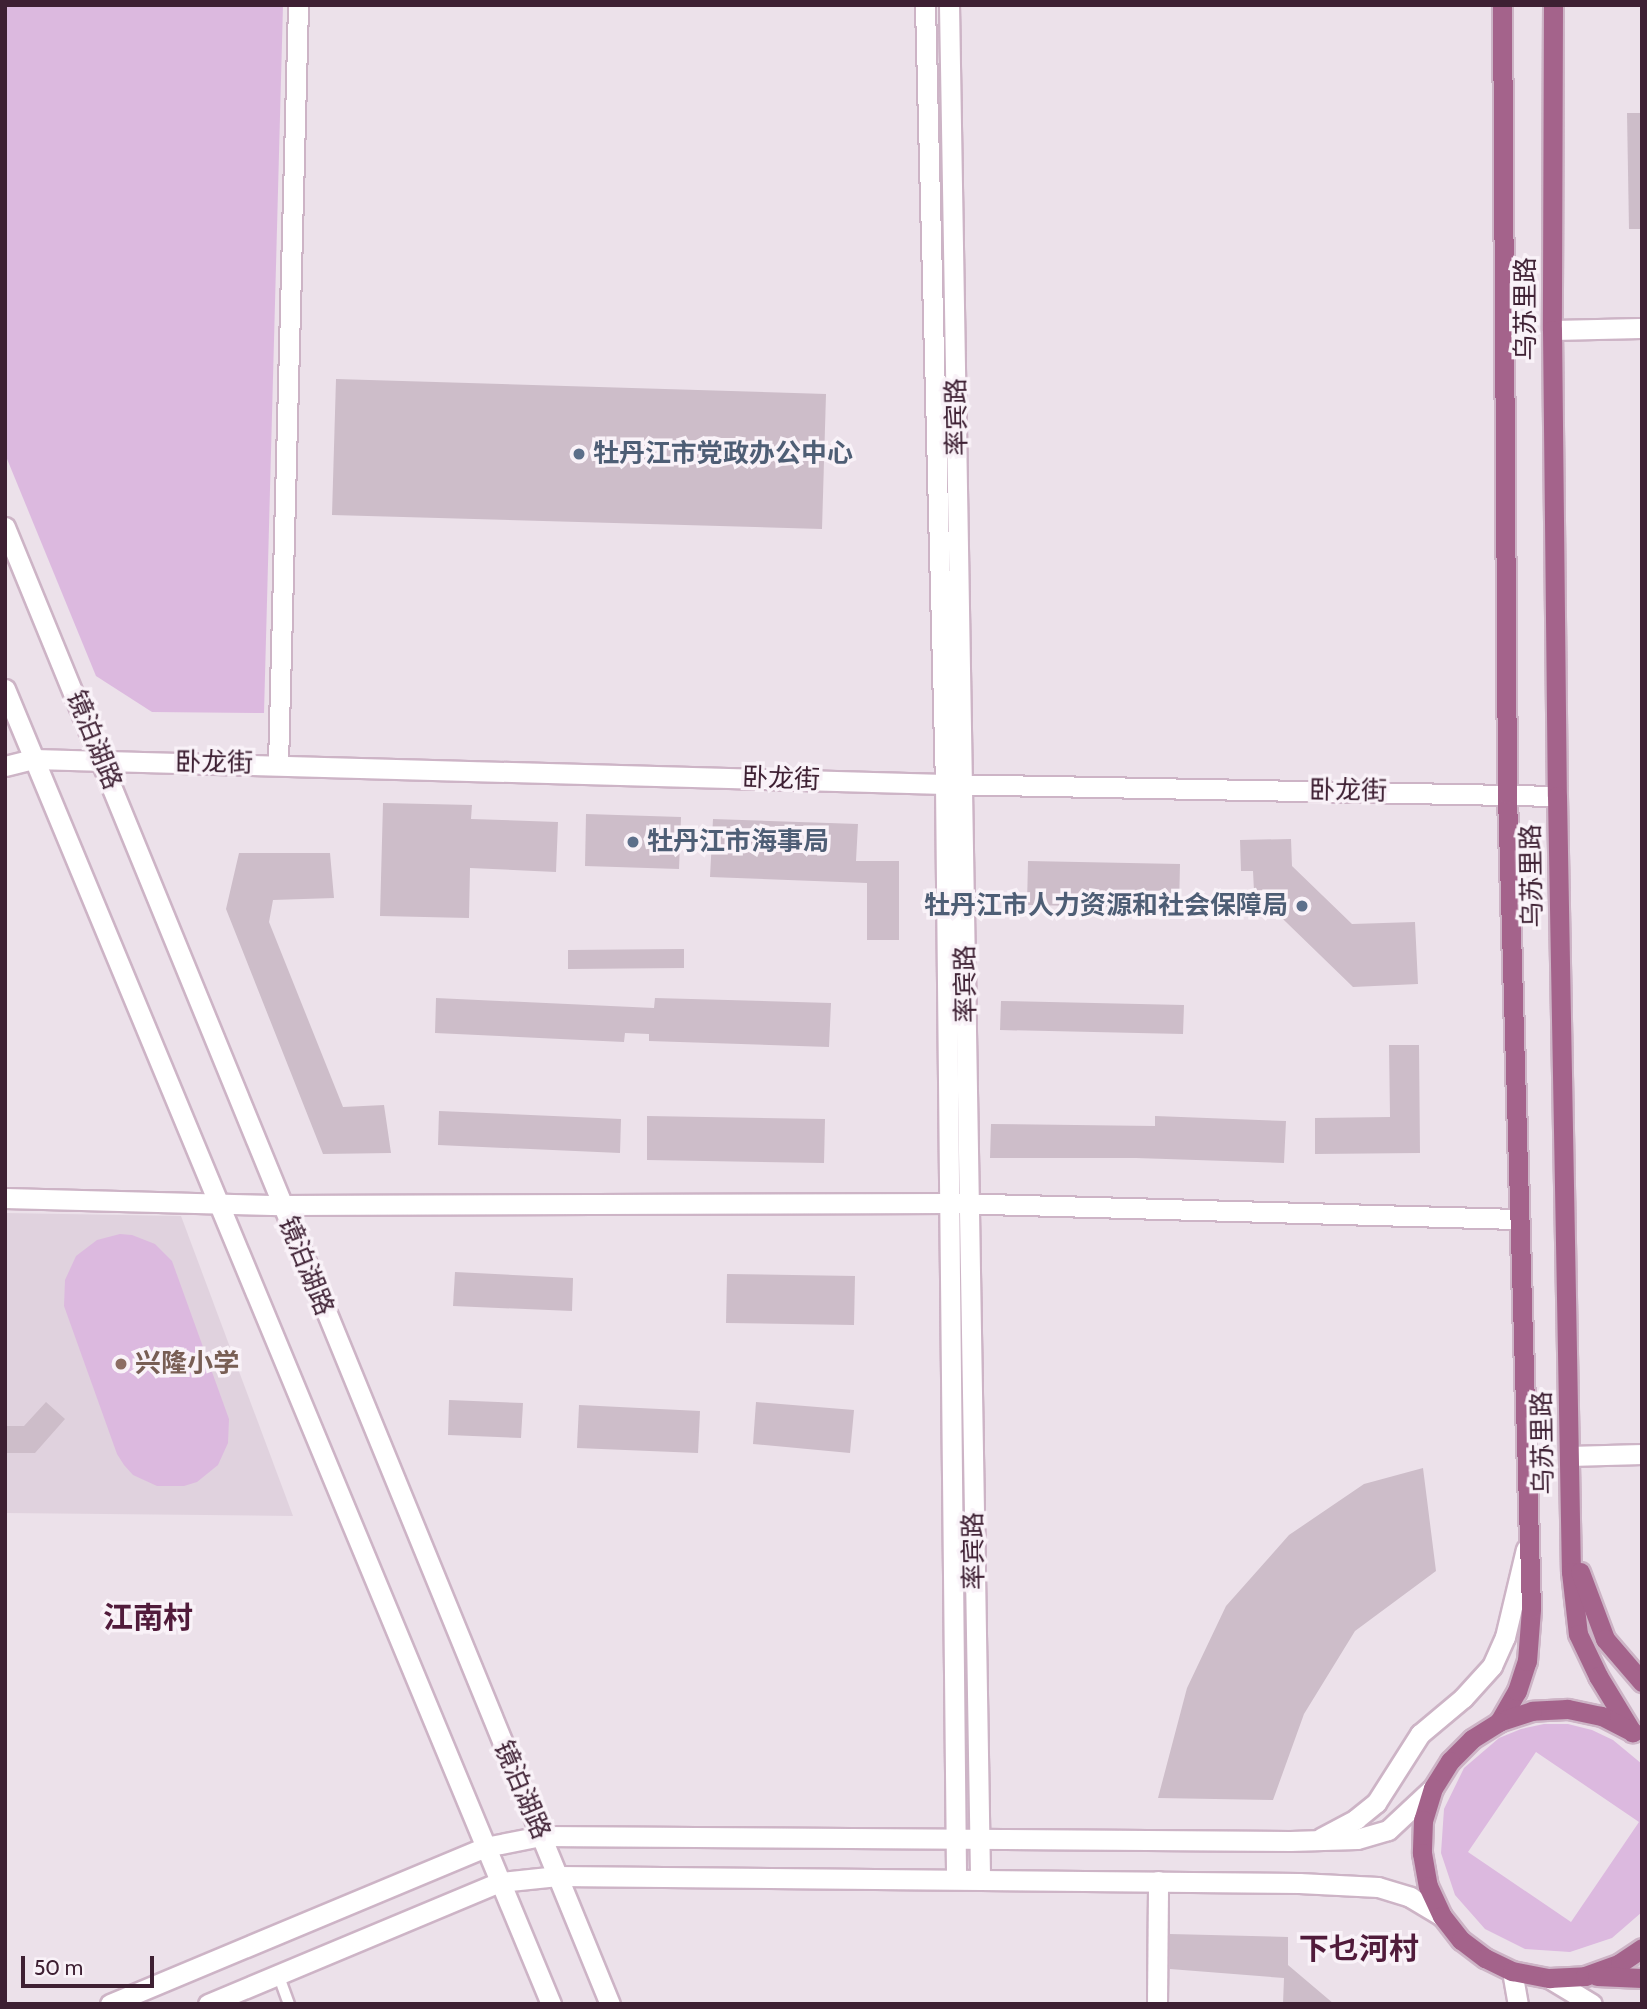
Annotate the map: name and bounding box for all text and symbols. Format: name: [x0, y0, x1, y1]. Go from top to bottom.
street label: 乌苏里路: [1510, 257, 1542, 361]
street label: 率宾路: [941, 378, 973, 456]
place label: 牡丹江市党政办公中心: [593, 438, 853, 470]
marker: 牡丹江市党政办公中心: [571, 446, 587, 462]
street label: 镜泊湖路: [60, 686, 128, 794]
street label: 卧龙街: [175, 747, 253, 779]
street label: 卧龙街: [741, 762, 821, 796]
street label: 卧龙街: [1309, 775, 1387, 807]
street label: 乌苏里路: [1515, 824, 1549, 928]
place label: 牡丹江市海事局: [647, 826, 829, 858]
marker: 牡丹江市海事局: [625, 834, 641, 850]
place label: 牡丹江市人力资源和社会保障局: [924, 890, 1288, 922]
marker: 牡丹江市人力资源和社会保障局: [1294, 898, 1310, 914]
street label: 率宾路: [950, 945, 982, 1023]
street label: 镜泊湖路: [272, 1212, 340, 1320]
place label: 兴隆小学: [135, 1348, 239, 1380]
marker: 兴隆小学: [113, 1356, 129, 1372]
street label: 乌苏里路: [1526, 1391, 1560, 1495]
street label: 率宾路: [958, 1512, 990, 1590]
district label: 江南村: [103, 1600, 193, 1636]
street label: 镜泊湖路: [487, 1736, 557, 1844]
district label: 下乜河村: [1299, 1931, 1419, 1967]
scale bar: [24, 1942, 158, 1986]
text: 50 m: [34, 1955, 83, 1980]

